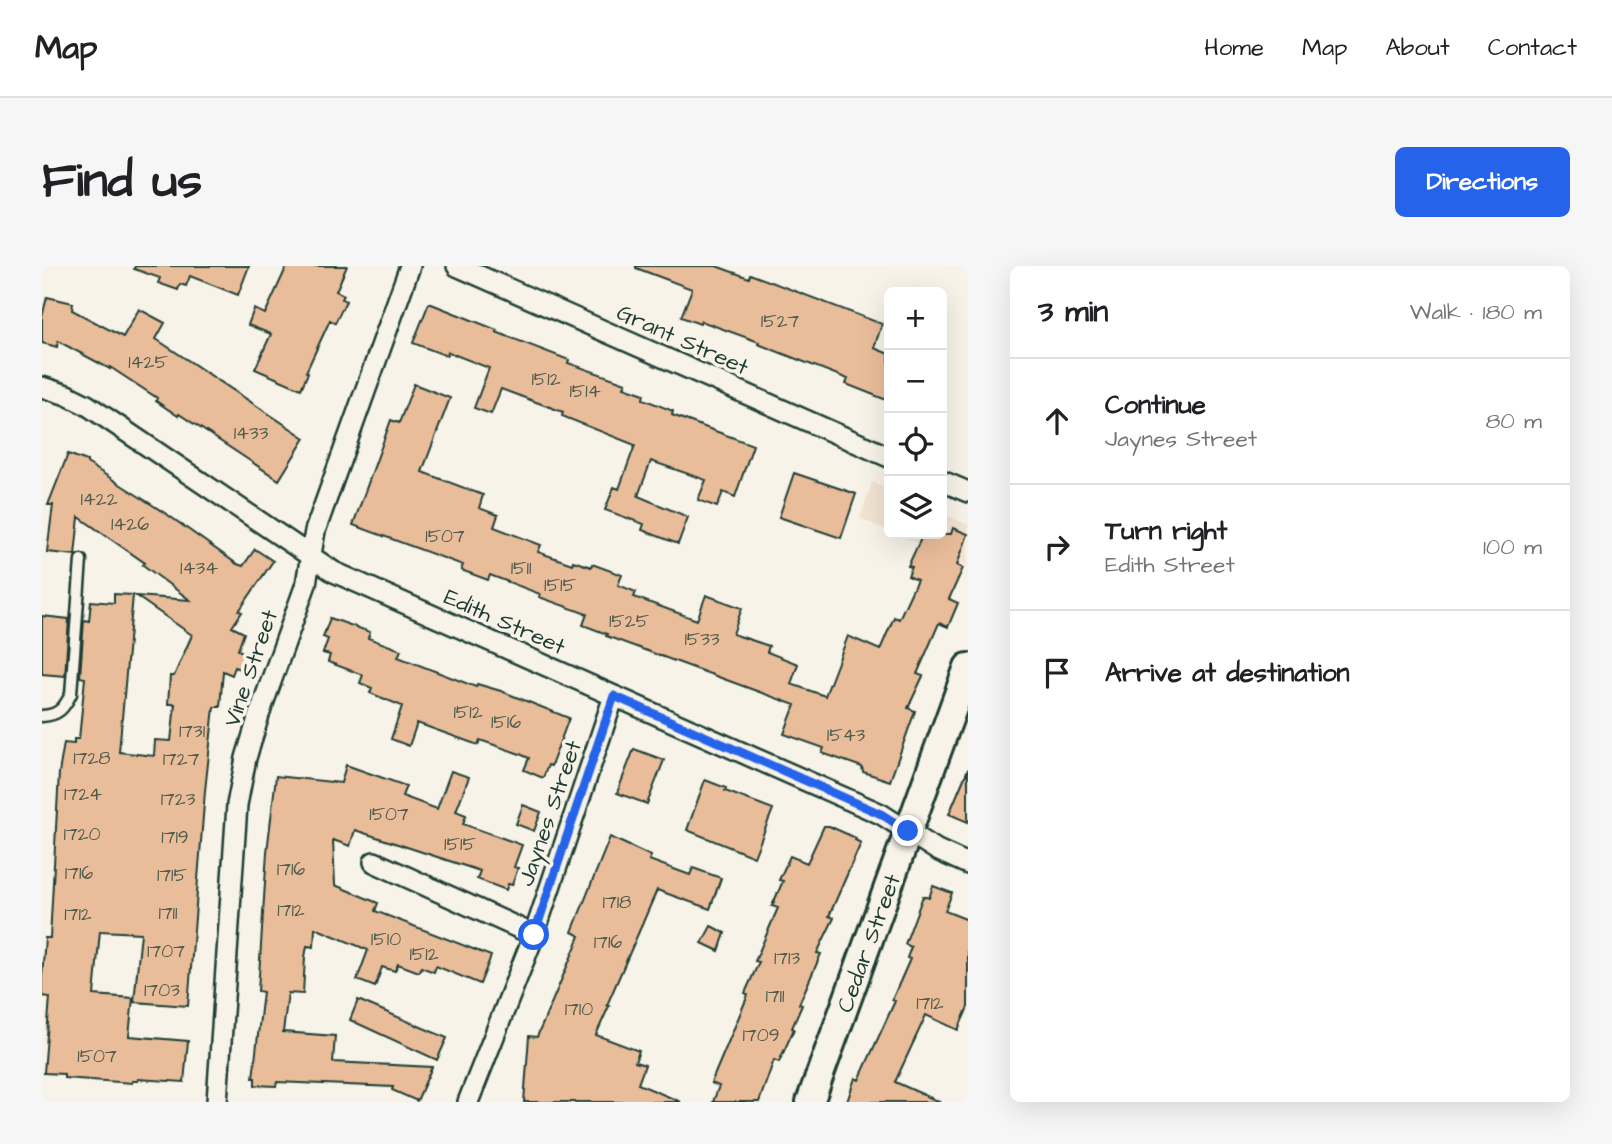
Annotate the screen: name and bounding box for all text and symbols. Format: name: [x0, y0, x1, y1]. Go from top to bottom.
text: Map: [35, 25, 97, 71]
text: Home: [1204, 31, 1264, 65]
text: Map: [1302, 31, 1347, 65]
text: About: [1385, 31, 1450, 65]
text: Contact: [1488, 31, 1577, 65]
button: Directions: [1395, 147, 1570, 217]
text: Find us: [42, 148, 202, 216]
map controls: [884, 287, 947, 539]
button: +: [884, 287, 947, 350]
text: 3 min: [1038, 291, 1108, 333]
text: Walk · 180 m: [1410, 296, 1542, 328]
street label: Grant Street: [612, 297, 754, 384]
house number: 1527: [761, 308, 800, 335]
house number: 1425: [128, 349, 168, 376]
button: −: [884, 350, 947, 413]
house number: 1512: [531, 366, 561, 393]
house number: 1514: [569, 378, 601, 405]
text: Continue: [1105, 387, 1206, 423]
icon: ahead: [1038, 402, 1076, 440]
text: 80 m: [1485, 405, 1542, 437]
button: locate: [884, 413, 947, 476]
house number: 1433: [234, 420, 269, 447]
text: Jaynes Street: [1105, 423, 1257, 455]
button: layers: [884, 476, 947, 539]
house number: 1422: [80, 486, 118, 513]
house number: 1426: [111, 511, 149, 538]
text: Turn right: [1105, 513, 1227, 549]
house number: 1507: [425, 523, 465, 550]
icon: right: [1038, 528, 1076, 566]
text: 100 m: [1483, 531, 1542, 563]
text: Edith Street: [1105, 549, 1235, 581]
house number: 1434: [180, 555, 218, 582]
house number: 1511: [511, 555, 532, 582]
house number: 1515: [544, 572, 576, 599]
street label: Edith Street: [439, 581, 571, 663]
street label: Vine Street: [216, 605, 286, 731]
house number: 1525: [609, 608, 650, 635]
house number: 1533: [684, 626, 720, 653]
icon: arrive: [1038, 654, 1076, 692]
text: Arrive at destination: [1105, 655, 1350, 691]
house number: 1512: [453, 699, 483, 726]
house number: 1516: [491, 709, 521, 736]
house number: 1731: [179, 718, 206, 745]
house number: 1543: [827, 722, 866, 749]
street label: Jaynes Street: [510, 736, 591, 891]
house number: 1728: [73, 745, 111, 772]
house number: 1727: [163, 746, 200, 773]
house number: 1724: [64, 781, 102, 808]
house number: 1723: [161, 786, 196, 813]
house number: 1507: [369, 801, 409, 828]
route end: [892, 815, 923, 846]
house number: 1720: [64, 821, 101, 848]
house number: 1719: [161, 824, 189, 851]
house number: 1515: [444, 831, 476, 858]
house number: 1716: [277, 856, 305, 883]
house number: 1716: [65, 860, 93, 887]
house number: 1715: [157, 862, 188, 889]
street label: Cedar Street: [829, 869, 909, 1017]
house number: 1718: [603, 889, 631, 916]
house number: 1712: [277, 897, 305, 924]
house number: 1711: [159, 900, 178, 927]
house number: 1712: [64, 901, 92, 928]
route start: [518, 919, 549, 950]
house number: 1510: [371, 926, 401, 953]
house number: 1716: [594, 929, 622, 956]
house number: 1707: [147, 938, 185, 965]
house number: 1512: [409, 941, 439, 968]
house number: 1713: [774, 945, 800, 972]
house number: 1703: [144, 977, 180, 1004]
house number: 1711: [766, 983, 785, 1010]
house number: 1712: [916, 990, 944, 1017]
house number: 1710: [565, 996, 593, 1023]
house number: 1709: [743, 1022, 779, 1049]
house number: 1507: [77, 1043, 117, 1070]

